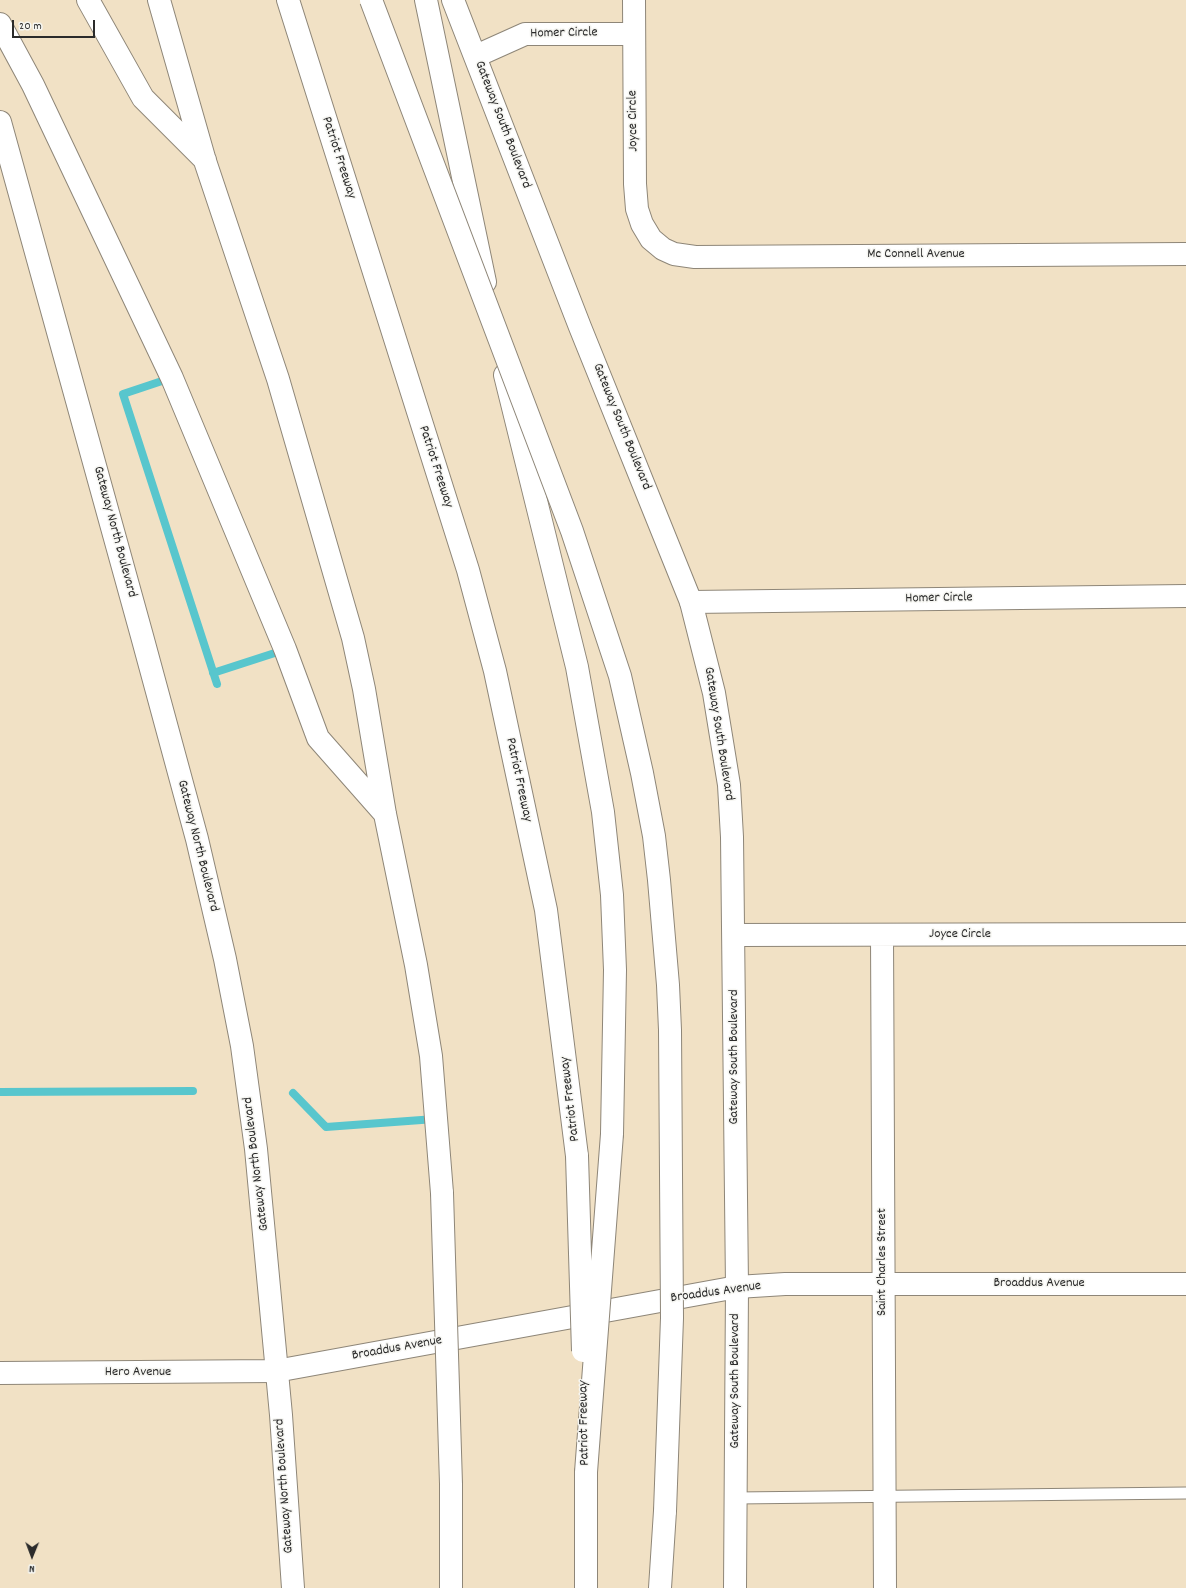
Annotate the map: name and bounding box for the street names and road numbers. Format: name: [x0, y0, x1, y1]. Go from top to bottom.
street label: Homer Circle: [530, 25, 598, 43]
street label: Gateway South Boulevard: [470, 59, 534, 191]
street label: Joyce Circle: [625, 90, 643, 152]
street label: Patriot Freeway: [317, 115, 359, 201]
street label: Mc Connell Avenue: [867, 247, 965, 263]
street label: Gateway South Boulevard: [588, 361, 654, 493]
street label: Patriot Freeway: [414, 424, 456, 510]
street label: Gateway North Boulevard: [88, 465, 140, 599]
street label: Homer Circle: [905, 590, 973, 608]
street label: Gateway South Boulevard: [699, 666, 737, 802]
street label: Patriot Freeway: [501, 736, 535, 824]
street label: Gateway North Boulevard: [173, 778, 221, 914]
street label: Joyce Circle: [929, 927, 991, 943]
street label: Gateway South Boulevard: [727, 989, 743, 1125]
street label: Patriot Freeway: [557, 1056, 585, 1142]
street label: Gateway North Boulevard: [240, 1096, 274, 1232]
street label: Saint Charles Street: [875, 1208, 891, 1316]
street label: Broaddus Avenue: [993, 1276, 1085, 1292]
street label: Broaddus Avenue: [670, 1278, 762, 1308]
street label: Gateway South Boulevard: [728, 1313, 744, 1449]
street label: Broaddus Avenue: [351, 1333, 443, 1365]
street label: Hero Avenue: [105, 1365, 171, 1381]
street label: Patriot Freeway: [576, 1380, 594, 1466]
street label: Gateway North Boulevard: [272, 1418, 298, 1554]

